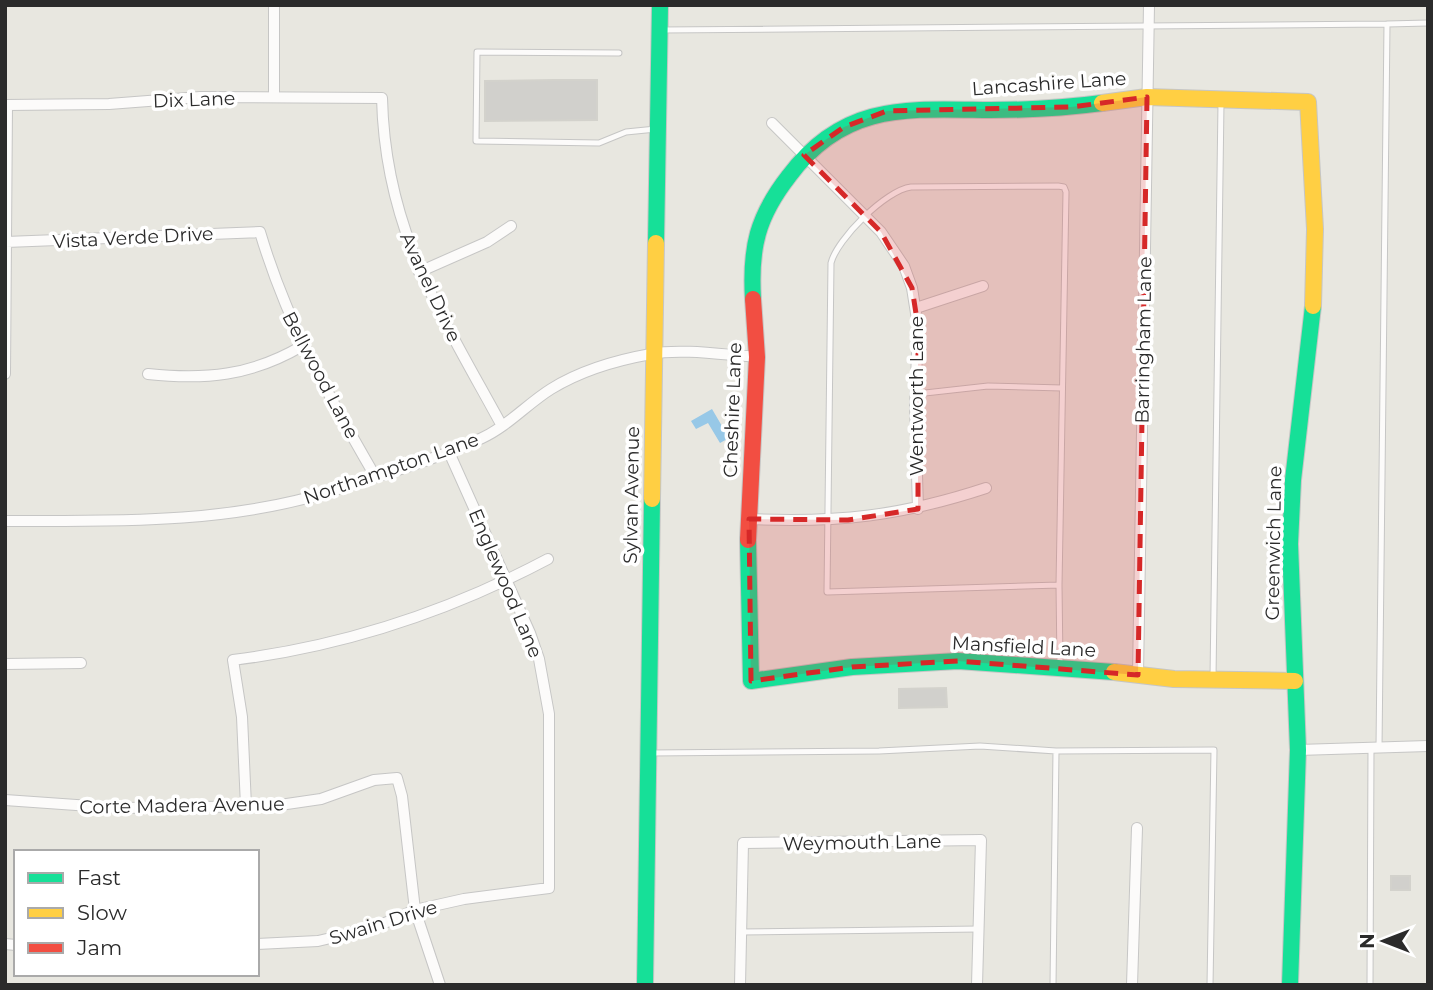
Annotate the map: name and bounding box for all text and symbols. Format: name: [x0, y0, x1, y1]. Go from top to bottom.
street label: Lancashire Lane: [971, 67, 1127, 100]
street label: Dix Lane: [152, 87, 236, 112]
street label: Vista Verde Drive: [52, 222, 214, 253]
street label: Avanel Drive: [395, 229, 466, 346]
street label: Barringham Lane: [1131, 256, 1156, 424]
street label: Bellwood Lane: [277, 308, 364, 443]
street label: Wentworth Lane: [905, 316, 928, 476]
street label: Cheshire Lane: [719, 342, 746, 478]
street label: Sylvan Avenue: [619, 426, 644, 564]
street label: Northampton Lane: [300, 428, 482, 509]
street label: Greenwich Lane: [1261, 466, 1286, 620]
street label: Englewood Lane: [464, 505, 547, 661]
street label: Mansfield Lane: [951, 631, 1097, 662]
street label: Corte Madera Avenue: [79, 792, 285, 819]
street label: Weymouth Lane: [782, 830, 942, 855]
legend: [14, 850, 259, 976]
text: Fast: [77, 865, 121, 890]
street label: Swain Drive: [326, 895, 440, 950]
text: Slow: [77, 900, 127, 925]
north arrow: [1349, 906, 1419, 976]
text: N: [1356, 933, 1379, 949]
text: Jam: [76, 935, 122, 960]

